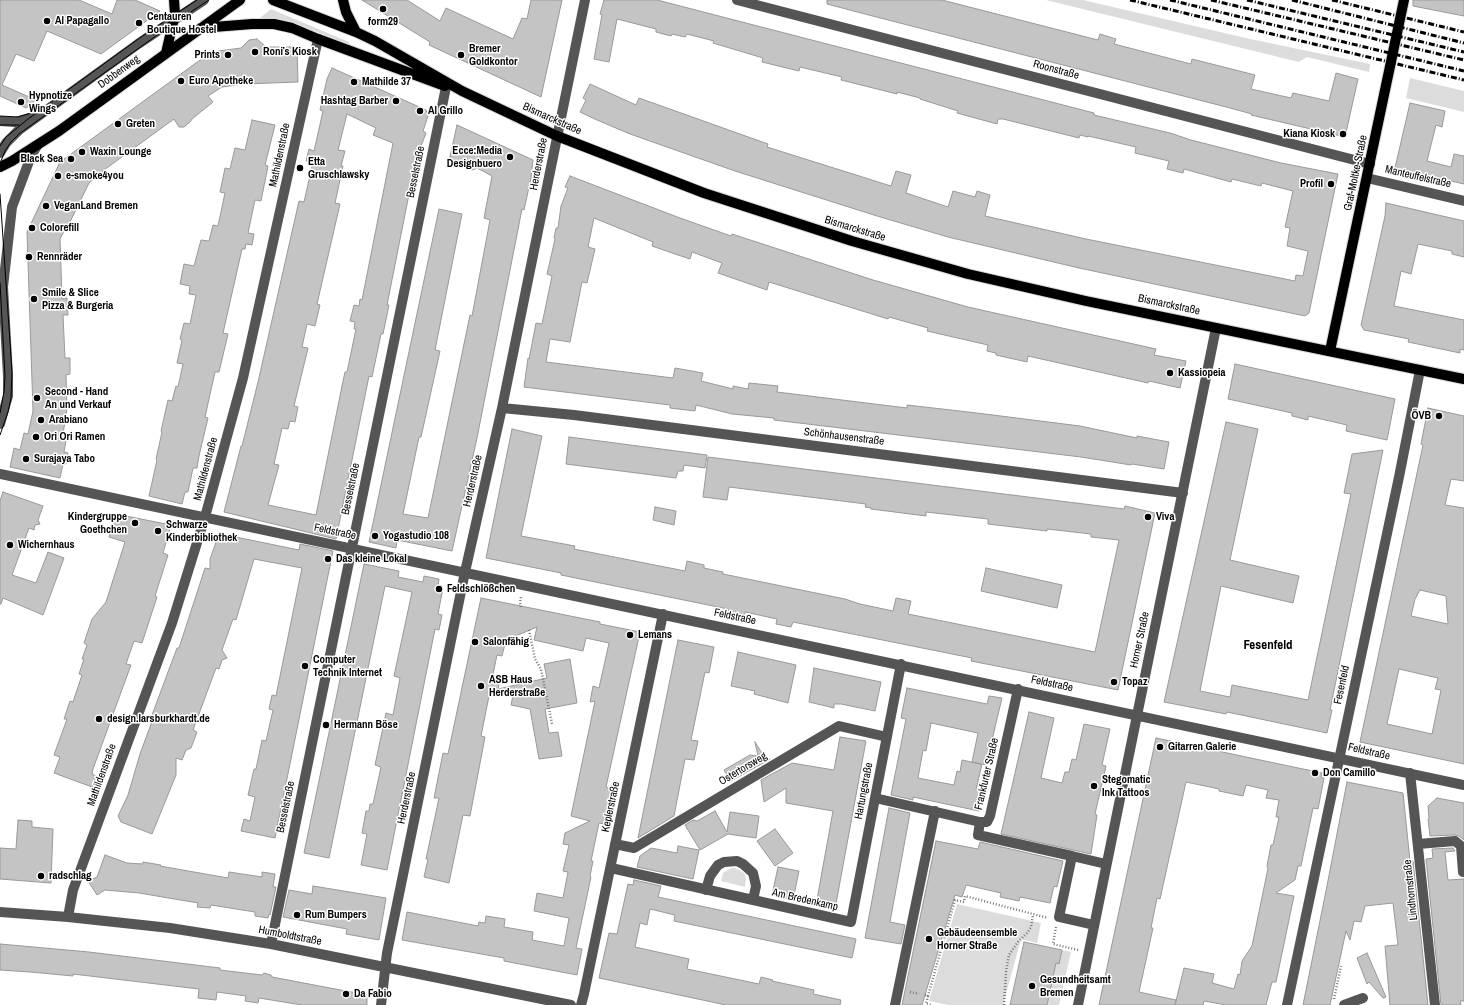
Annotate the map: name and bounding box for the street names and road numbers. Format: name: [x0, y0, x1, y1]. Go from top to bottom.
street label: Dobbenweg: [96, 53, 142, 91]
street label: Roonstraße: [1032, 58, 1080, 82]
street label: Bismarckstraße: [520, 100, 584, 138]
street label: Mathildenstraße: [267, 122, 293, 188]
street label: Graf-Moltke-Straße: [1342, 134, 1370, 212]
street label: Herderstraße: [527, 137, 551, 191]
street label: Besselstraße: [404, 145, 428, 199]
street label: Manteuffelstraße: [1384, 163, 1452, 191]
street label: Bismarckstraße: [823, 213, 887, 245]
street label: Bismarckstraße: [1137, 292, 1201, 318]
street label: Schönhausenstraße: [803, 426, 885, 448]
street label: Mathildenstraße: [191, 436, 221, 502]
street label: Herderstraße: [461, 454, 485, 508]
street label: Besselstraße: [339, 462, 363, 516]
street label: Feldstraße: [313, 521, 357, 543]
street label: Feldstraße: [713, 606, 757, 628]
street label: Horner Straße: [1128, 611, 1152, 669]
street label: Fesenfeld: [1331, 664, 1353, 706]
street label: Feldstraße: [1030, 673, 1074, 695]
street label: Frankfurter Straße: [972, 737, 1002, 811]
street label: Feldstraße: [1347, 741, 1391, 763]
street label: Mathildenstraße: [85, 742, 119, 808]
street label: Ostertorsweg: [717, 750, 769, 788]
street label: Hartungstraße: [852, 761, 876, 821]
street label: Herderstraße: [395, 771, 419, 825]
street label: Besselstraße: [274, 780, 298, 834]
street label: Keplerstraße: [599, 780, 623, 834]
street label: Lindhornstraße: [1401, 859, 1421, 921]
street label: Am Bredenkamp: [771, 886, 839, 914]
street label: Humboldtstraße: [257, 923, 323, 949]

